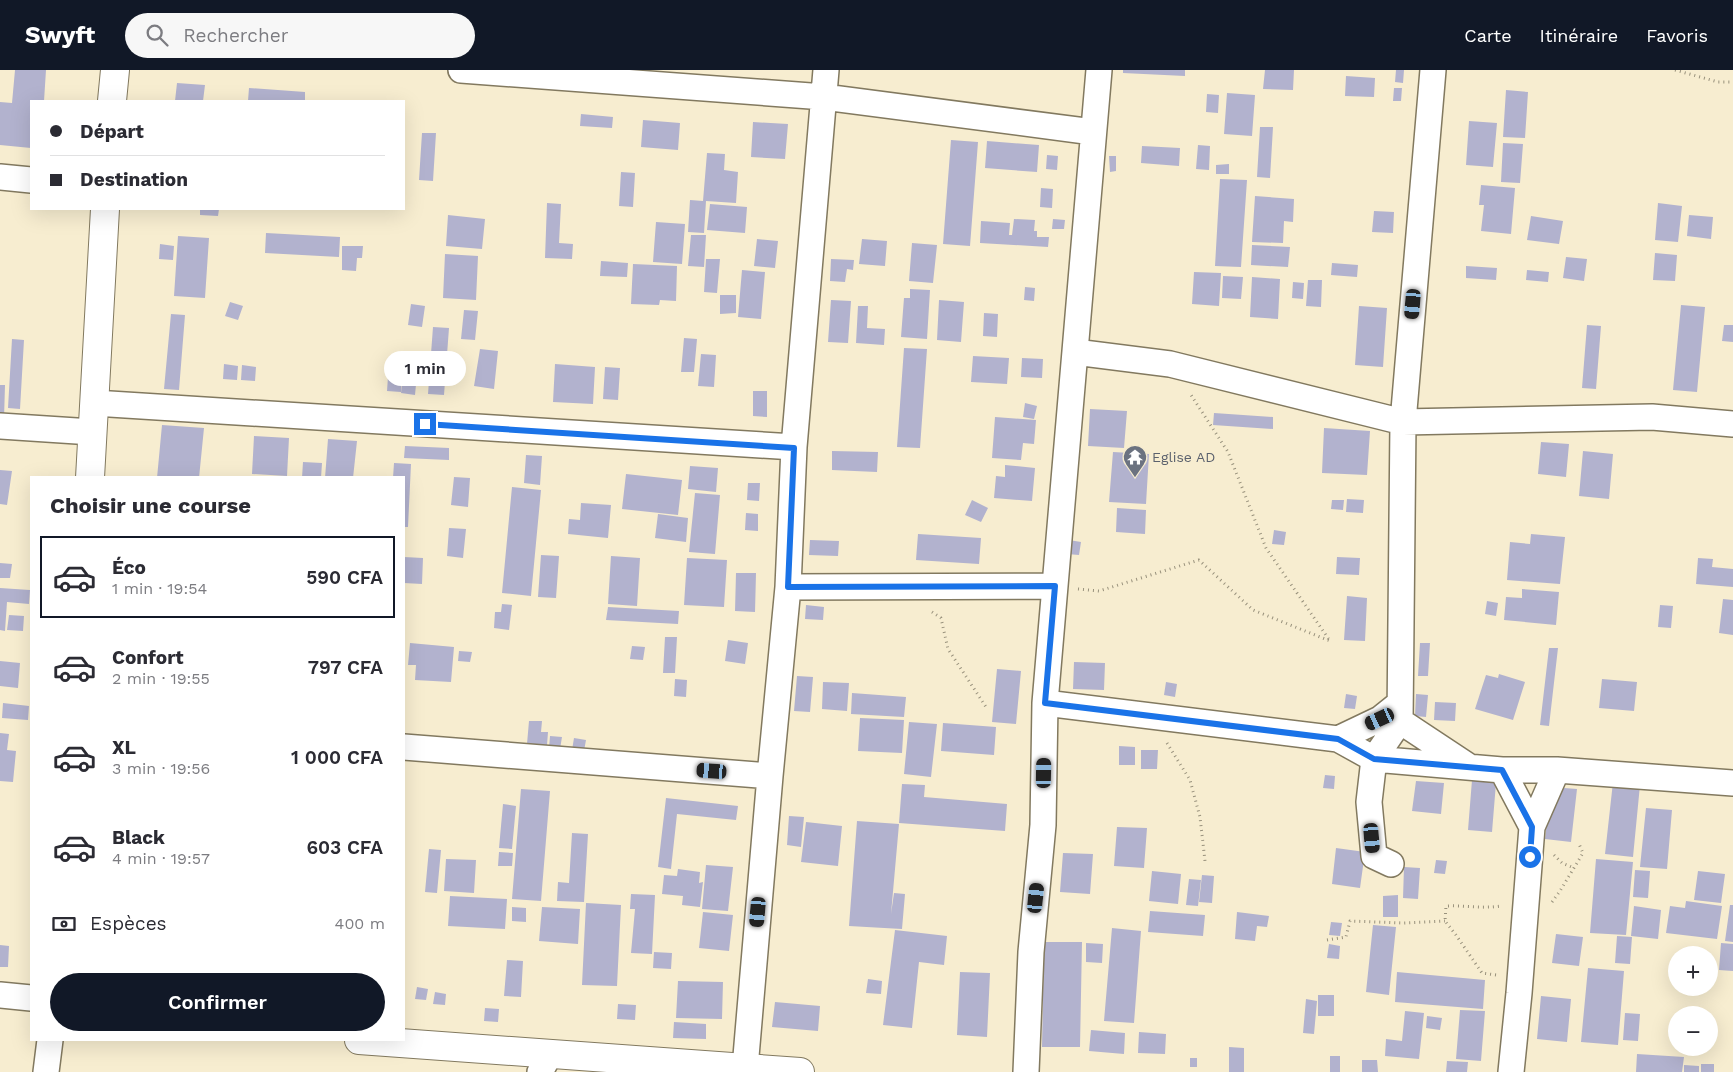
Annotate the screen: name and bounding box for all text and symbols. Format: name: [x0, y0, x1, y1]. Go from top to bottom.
search box: [125, 13, 475, 58]
text: Swyft: [25, 21, 95, 49]
icon: search: [143, 21, 171, 49]
text: Rechercher: [183, 24, 288, 47]
text: Carte: [1464, 25, 1512, 46]
text: Itinéraire: [1540, 25, 1618, 46]
text: Favoris: [1646, 25, 1708, 46]
text: Départ: [80, 120, 144, 143]
text: Destination: [80, 168, 188, 191]
car: [1404, 288, 1421, 320]
callout: 1 min: [384, 352, 466, 386]
text: 1 min: [404, 359, 446, 378]
route end: [414, 413, 436, 435]
temple icon: Eglise AD: [1122, 444, 1148, 478]
place label: Eglise AD: [1152, 449, 1215, 465]
text: Choisir une course: [50, 493, 251, 518]
icon: car: [52, 555, 97, 600]
text: Éco: [112, 556, 146, 579]
text: 590 CFA: [306, 566, 383, 589]
text: 1 min · 19:54: [112, 579, 207, 598]
icon: car: [52, 645, 97, 690]
text: Confort: [112, 646, 183, 669]
text: 797 CFA: [308, 656, 383, 679]
text: 2 min · 19:55: [112, 669, 210, 688]
car: [1363, 706, 1396, 732]
icon: car: [52, 735, 97, 780]
text: XL: [112, 736, 136, 759]
text: 1 000 CFA: [291, 746, 383, 769]
car: [1036, 758, 1051, 788]
text: 3 min · 19:56: [112, 759, 210, 778]
car: [696, 762, 727, 780]
car: [1363, 822, 1380, 854]
icon: car: [52, 825, 97, 870]
text: Black: [112, 826, 165, 849]
text: 603 CFA: [306, 836, 383, 859]
route start: [1519, 846, 1541, 868]
text: 4 min · 19:57: [112, 849, 210, 868]
car: [1026, 882, 1045, 914]
car: [749, 896, 766, 928]
icon: cash: [50, 910, 78, 938]
text: Espèces: [90, 912, 167, 935]
text: 400 m: [335, 914, 385, 933]
map controls: [1668, 946, 1718, 1056]
button: +: [1668, 946, 1718, 996]
button: Confirmer: [50, 973, 385, 1031]
button: −: [1668, 1006, 1718, 1056]

